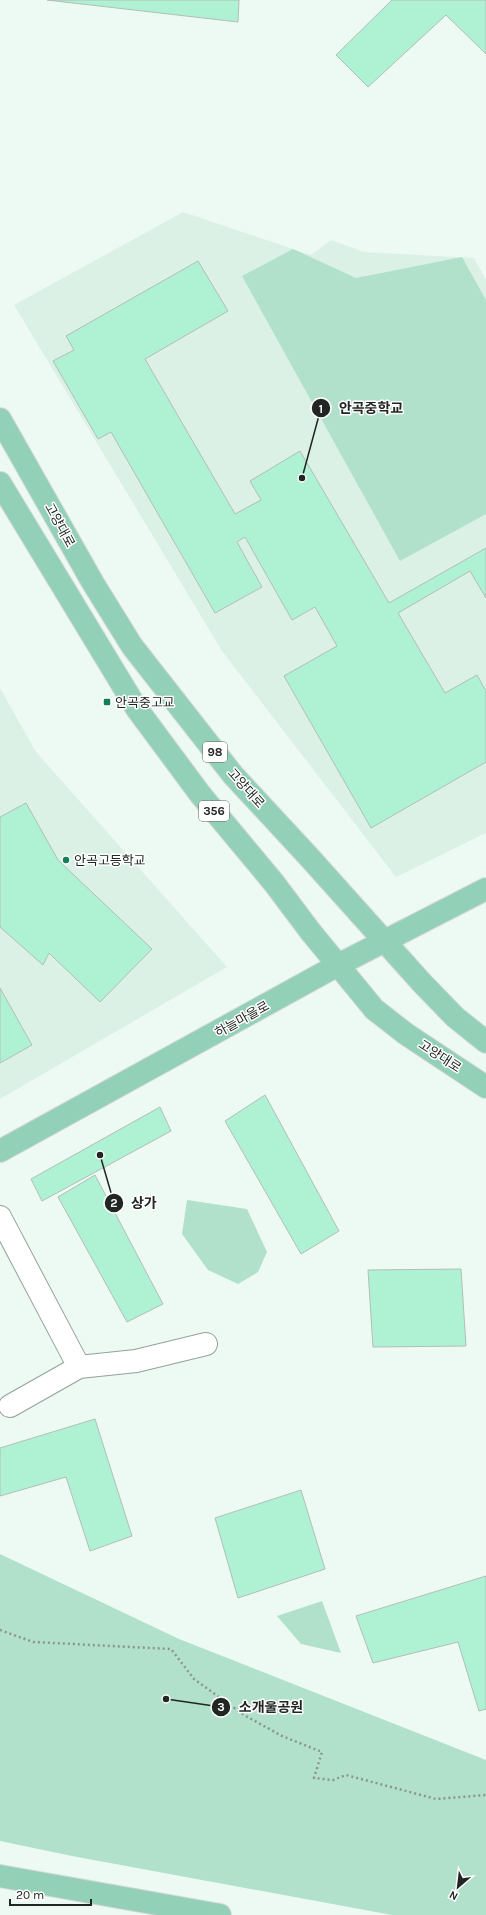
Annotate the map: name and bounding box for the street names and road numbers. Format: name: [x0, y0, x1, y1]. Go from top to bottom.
street label: 고양대로: [42, 500, 78, 550]
road number: 98: [203, 742, 227, 762]
street label: 고양대로: [224, 765, 268, 811]
road number: 356: [199, 801, 229, 821]
street label: 하늘마을로: [212, 998, 272, 1040]
street label: 고양대로: [416, 1037, 464, 1075]

